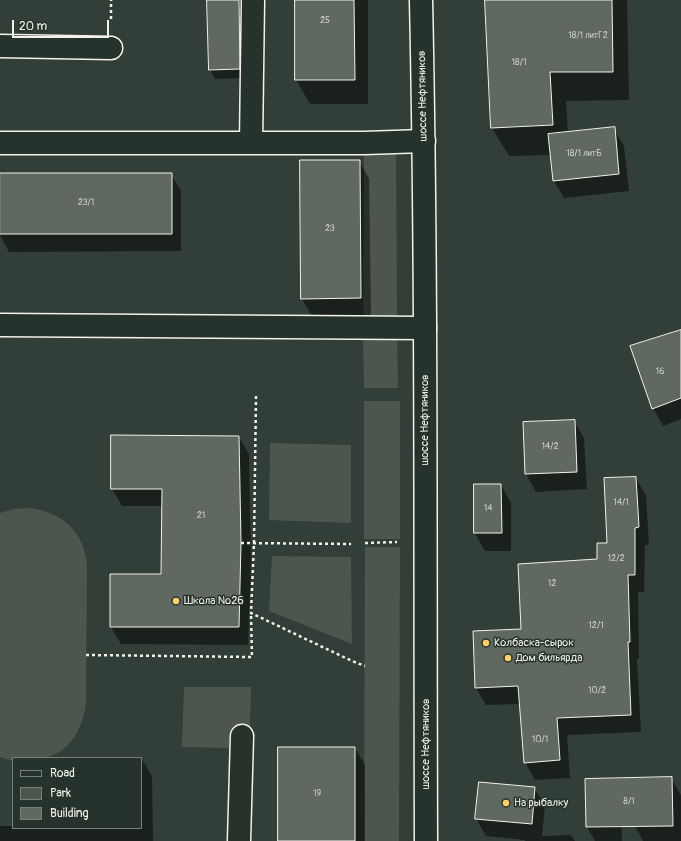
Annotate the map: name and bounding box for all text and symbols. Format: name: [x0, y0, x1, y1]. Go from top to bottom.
scale bar: [14, 12, 111, 38]
house number: 25: [320, 16, 330, 26]
text: 20 m: [19, 19, 47, 34]
house number: 18/1 литГ2: [568, 31, 608, 41]
street label: шоссе Нефтяников: [416, 50, 430, 142]
house number: 18/1: [512, 58, 526, 68]
house number: 18/1 литБ: [566, 149, 602, 159]
house number: 23/1: [78, 198, 94, 208]
house number: 23: [325, 224, 335, 234]
house number: 16: [656, 367, 664, 377]
street label: шоссе Нефтяников: [418, 375, 432, 465]
house number: 14/2: [541, 442, 559, 452]
house number: 14/1: [613, 498, 629, 508]
house number: 14: [484, 504, 492, 514]
house number: 21: [197, 511, 205, 521]
house number: 12/2: [608, 554, 624, 564]
house number: 12: [548, 579, 556, 589]
place label: Школа №26: [184, 594, 244, 608]
marker: Школа №26: [171, 596, 181, 606]
house number: 12/1: [588, 621, 604, 631]
place label: Колбаска-сырок: [494, 636, 574, 650]
marker: Колбаска-сырок: [481, 638, 491, 648]
place label: Дом бильярда: [516, 651, 582, 665]
marker: Дом бильярда: [503, 653, 513, 663]
house number: 10/2: [588, 686, 606, 696]
street label: шоссе Нефтяников: [419, 699, 433, 789]
house number: 10/1: [532, 735, 548, 745]
legend: [12, 757, 142, 829]
text: Road: [50, 766, 75, 781]
text: Park: [50, 786, 71, 801]
house number: 19: [313, 789, 321, 799]
place label: На рыбалку: [514, 796, 568, 810]
house number: 8/1: [623, 797, 635, 807]
marker: На рыбалку: [501, 798, 511, 808]
text: Building: [50, 806, 89, 821]

